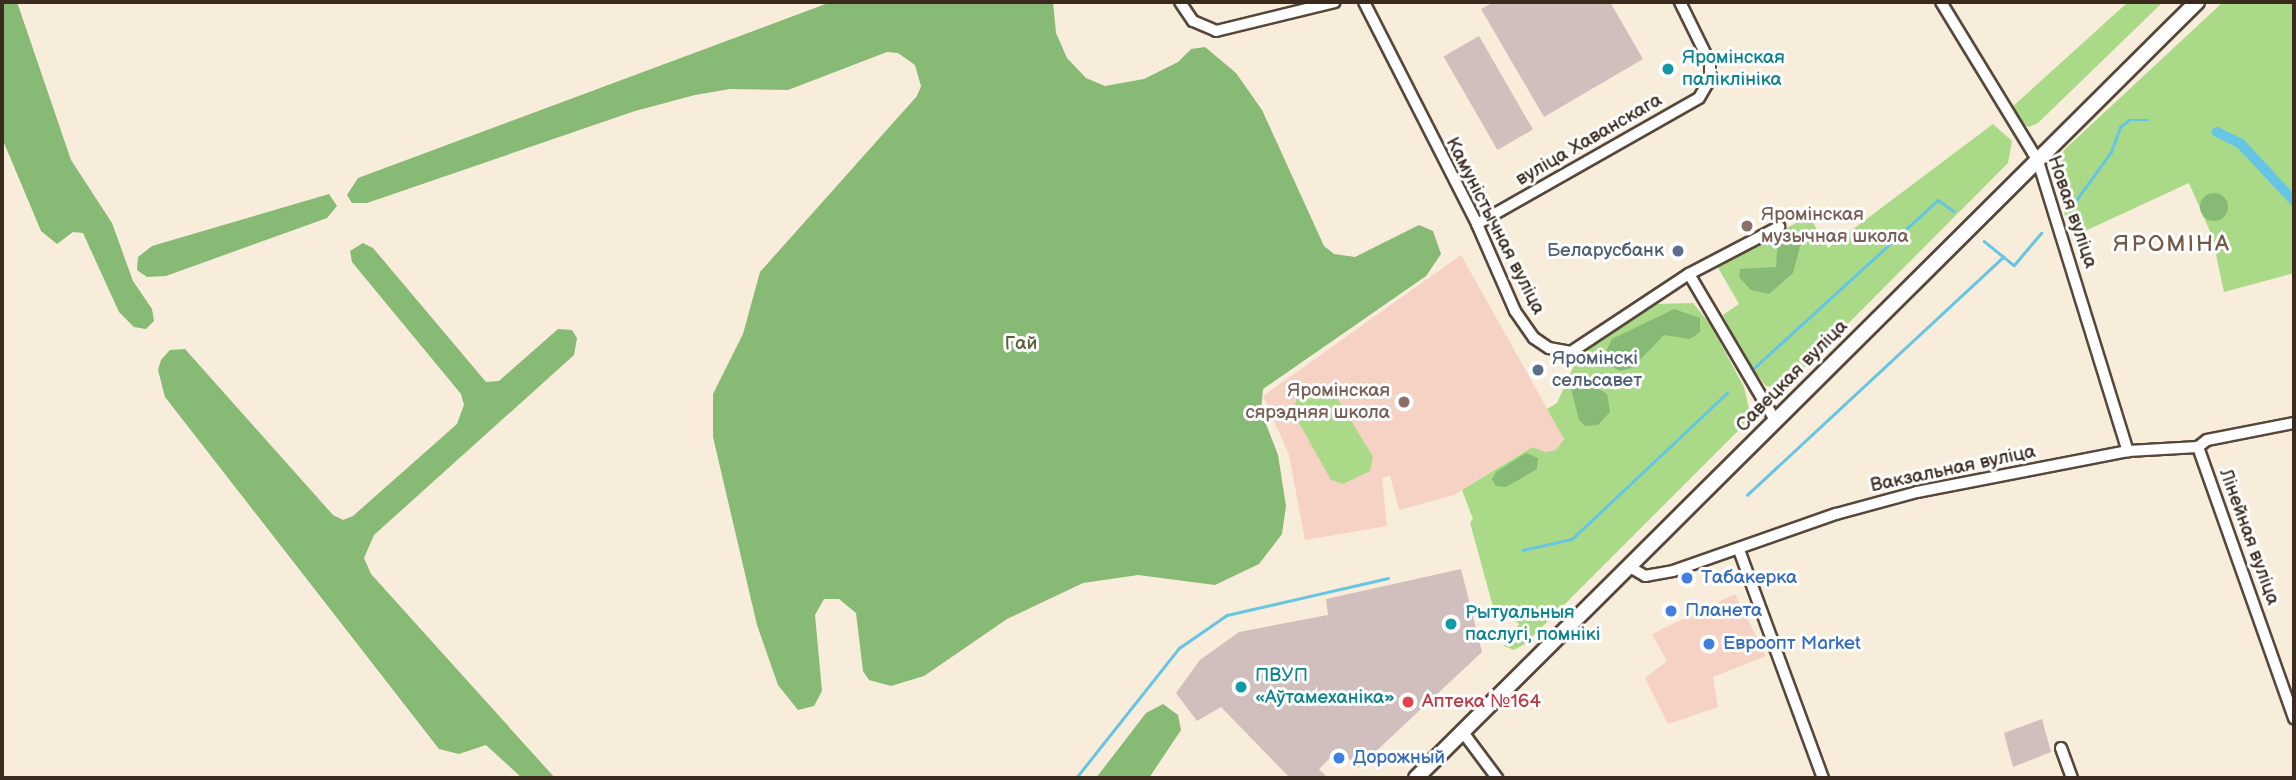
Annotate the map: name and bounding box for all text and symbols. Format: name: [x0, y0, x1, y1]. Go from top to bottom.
place label: Яромінская паліклініка: [1682, 47, 1785, 91]
marker: Яромінская паліклініка: [1660, 61, 1676, 77]
street label: вуліца Хаванскага: [1512, 89, 1666, 191]
street label: Камуністычная вуліца: [1440, 133, 1550, 319]
street label: Новая вуліца: [2042, 153, 2102, 271]
place label: Яромінская музычная школа: [1761, 204, 1909, 248]
marker: Яромінская музычная школа: [1739, 218, 1755, 234]
district label: ЯРОМІНА: [2114, 230, 2230, 258]
place label: Беларусбанк: [1547, 240, 1664, 262]
marker: Беларусбанк: [1670, 243, 1686, 259]
street label: Савецкая вуліца: [1731, 315, 1853, 437]
park label: Гай: [1005, 333, 1037, 355]
place label: Яромінскі сельсавет: [1552, 348, 1642, 392]
marker: Яромінскі сельсавет: [1530, 362, 1546, 378]
place label: Яромінская сярэдняя школа: [1245, 380, 1390, 424]
marker: Яромінская сярэдняя школа: [1396, 394, 1412, 410]
street label: Вакзальная вуліца: [1868, 440, 2038, 498]
street label: Лінейная вуліца: [2214, 466, 2284, 608]
place label: Табакерка: [1701, 567, 1797, 589]
marker: Табакерка: [1679, 570, 1695, 586]
place label: Планета: [1685, 600, 1762, 622]
place label: Рытуальныя паслугі, помнікі: [1465, 602, 1600, 646]
marker: Планета: [1663, 603, 1679, 619]
marker: Рытуальныя паслугі, помнікі: [1443, 616, 1459, 632]
place label: Евроопт Market: [1723, 633, 1861, 655]
marker: Евроопт Market: [1701, 636, 1717, 652]
place label: ПВУП «Аўтамеханіка»: [1255, 665, 1395, 709]
marker: ПВУП «Аўтамеханіка»: [1233, 679, 1249, 695]
place label: Аптека №164: [1422, 691, 1541, 713]
marker: Аптека №164: [1400, 694, 1416, 710]
place label: Дорожный: [1353, 747, 1445, 769]
marker: Дорожный: [1331, 750, 1347, 766]

